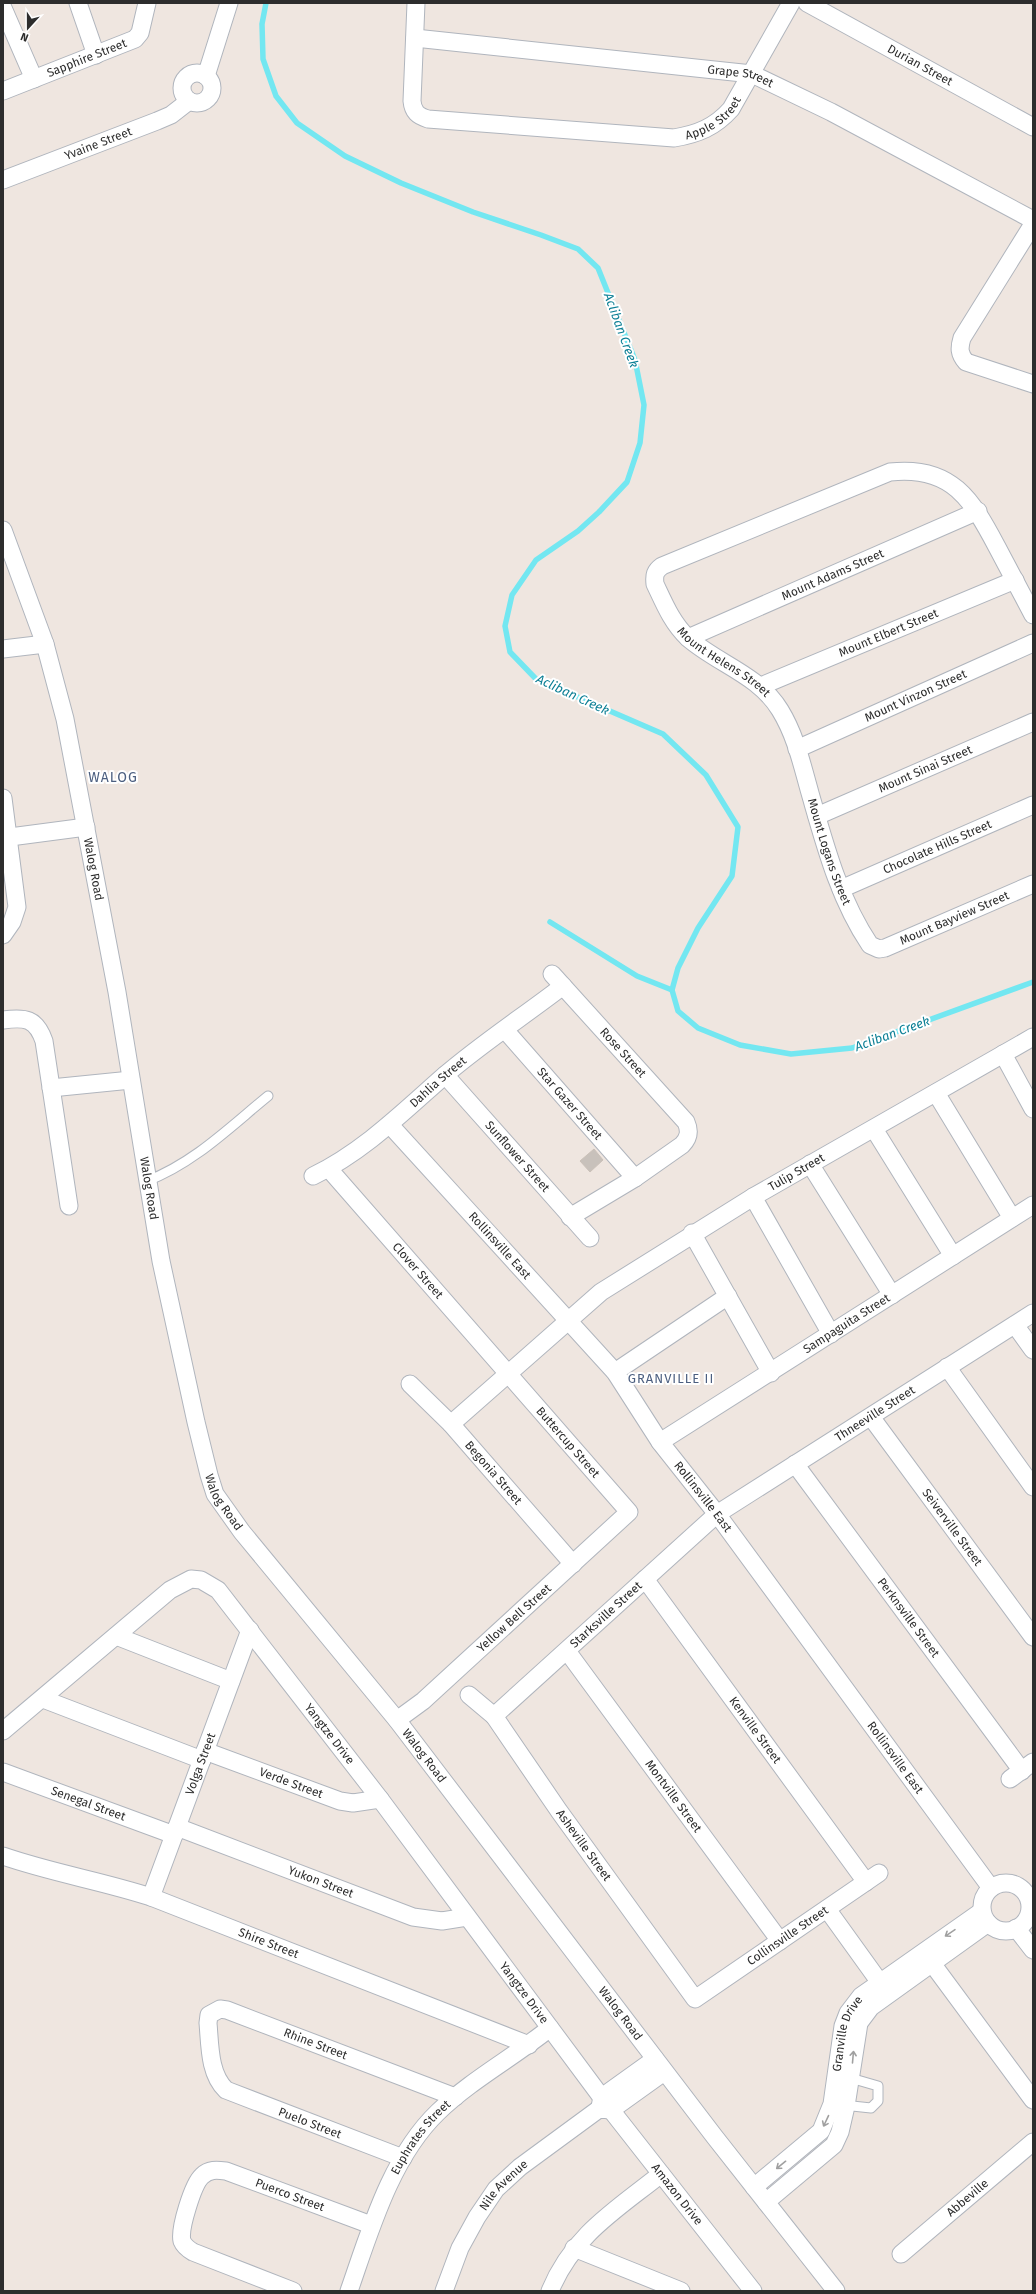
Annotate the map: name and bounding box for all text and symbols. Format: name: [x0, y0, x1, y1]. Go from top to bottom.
north arrow: [8, 8, 48, 48]
text: N: [19, 29, 30, 44]
street label: Sapphire Street: [45, 36, 129, 80]
street label: Durian Street: [885, 42, 956, 89]
street label: Grape Street: [707, 62, 776, 91]
street label: Apple Street: [684, 93, 744, 142]
street label: Yvaine Street: [63, 124, 135, 163]
water label: Acliban Creek: [601, 290, 642, 370]
street label: Mount Adams Street: [779, 546, 887, 603]
street label: Mount Elbert Street: [837, 606, 941, 660]
street label: Mount Helens Street: [674, 624, 774, 700]
street label: Mount Vinzon Street: [863, 667, 969, 725]
water label: Acliban Creek: [533, 671, 612, 718]
street label: Mount Sinai Street: [876, 742, 975, 795]
district label: WALOG: [88, 769, 138, 786]
street label: Mount Logans Street: [805, 797, 854, 908]
street label: Chocolate Hills Street: [881, 817, 994, 877]
street label: Walog Road: [81, 837, 106, 902]
street label: Mount Bayview Street: [898, 888, 1012, 948]
water label: Acliban Creek: [852, 1013, 932, 1054]
street label: Rose Street: [597, 1025, 650, 1081]
street label: Dahlia Street: [407, 1053, 470, 1110]
street label: Star Gazer Street: [534, 1065, 606, 1143]
street label: Sunflower Street: [482, 1118, 553, 1195]
street label: Tulip Street: [766, 1150, 828, 1194]
street label: Walog Road: [137, 1156, 161, 1221]
street label: Rollinsville East: [466, 1209, 534, 1282]
street label: Clover Street: [390, 1240, 447, 1302]
street label: Sampaguita Street: [801, 1290, 893, 1356]
district label: GRANVILLE II: [628, 1371, 714, 1386]
street label: Thneeville Street: [832, 1383, 918, 1444]
street label: Buttercup Street: [533, 1404, 603, 1481]
street label: Begonia Street: [462, 1438, 525, 1508]
street label: Rollinsville East: [671, 1459, 735, 1535]
street label: Walog Road: [202, 1472, 246, 1533]
street label: Seiverville Street: [919, 1486, 986, 1569]
street label: Perknsville Street: [875, 1575, 943, 1660]
street label: Starksville Street: [567, 1578, 645, 1651]
street label: Yellow Bell Street: [474, 1581, 554, 1655]
street label: Kenville Street: [726, 1694, 785, 1767]
street label: Yangtze Drive: [302, 1701, 357, 1767]
street label: Rollinsville East: [864, 1719, 927, 1797]
street label: Walog Road: [399, 1726, 449, 1785]
street label: Volga Street: [182, 1730, 219, 1797]
street label: Montville Street: [642, 1757, 705, 1836]
street label: Verde Street: [258, 1765, 326, 1801]
street label: Senegal Street: [49, 1783, 128, 1824]
street label: Asheville Street: [553, 1807, 615, 1884]
street label: Yukon Street: [286, 1863, 356, 1901]
street label: Collinsville Street: [744, 1903, 831, 1968]
street label: Shire Street: [237, 1925, 301, 1961]
one-way arrow: [944, 1929, 955, 1937]
street label: Yangtze Drive: [497, 1959, 551, 2026]
street label: Walog Road: [596, 1984, 645, 2043]
street label: Granville Drive: [830, 1993, 865, 2073]
street label: Rhine Street: [282, 2025, 350, 2063]
one-way arrow: [850, 2051, 857, 2064]
street label: Euphrates Street: [388, 2097, 454, 2177]
street label: Puelo Street: [277, 2105, 344, 2142]
one-way arrow: [822, 2115, 829, 2127]
street label: Nile Avenue: [477, 2157, 530, 2213]
one-way arrow: [776, 2160, 787, 2169]
street label: Amazon Drive: [649, 2161, 706, 2228]
street label: Puerco Street: [253, 2176, 327, 2214]
street label: Abbeville: [944, 2176, 991, 2219]

